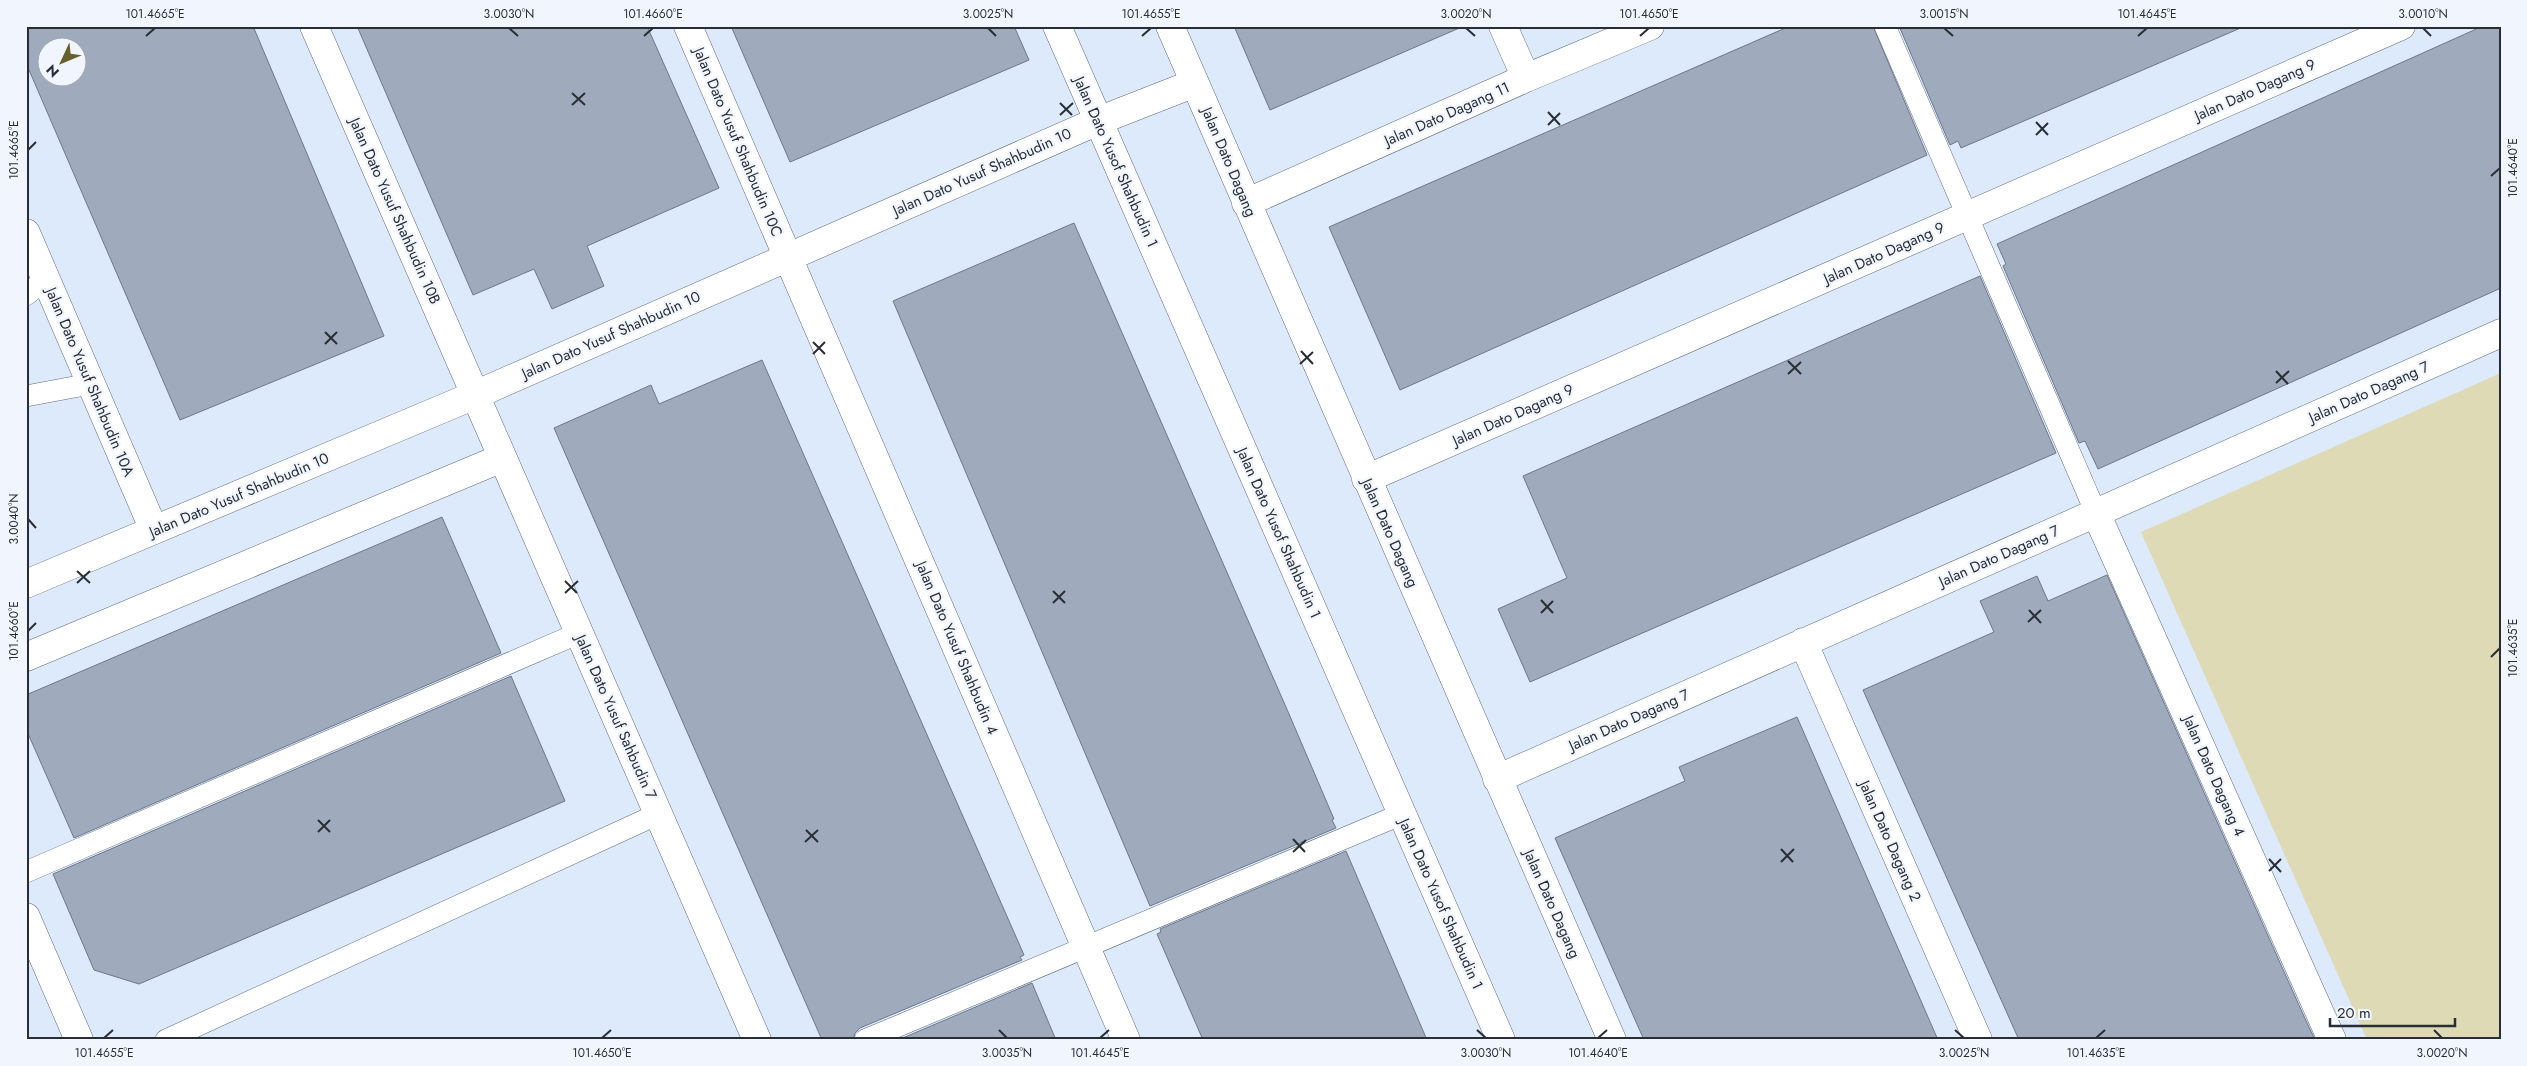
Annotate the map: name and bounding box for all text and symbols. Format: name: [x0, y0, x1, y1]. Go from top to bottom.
text: 101.4665°E: [125, 5, 185, 23]
text: 3.0030°N: [484, 5, 534, 23]
text: 101.4660°E: [623, 5, 683, 23]
text: 3.0025°N: [963, 5, 1013, 23]
text: 101.4655°E: [1122, 5, 1180, 23]
text: 3.0020°N: [1440, 5, 1492, 23]
text: 101.4650°E: [1619, 5, 1679, 23]
text: 3.0015°N: [1919, 5, 1969, 23]
text: 101.4645°E: [2117, 5, 2177, 23]
text: 3.0010°N: [2398, 5, 2448, 23]
north arrow: [38, 38, 88, 88]
street label: Jalan Dato Yusuf Shahbudin 10C: [687, 42, 788, 240]
street label: Jalan Dato Dagang 9: [2189, 53, 2319, 127]
text: N: [42, 60, 64, 82]
street label: Jalan Dato Yusof Shahbudin 1: [1068, 71, 1164, 251]
street label: Jalan Dato Dagang 11: [1379, 76, 1513, 152]
street label: Jalan Dato Dagang: [1195, 102, 1262, 220]
street label: Jalan Dato Yusuf Shahbudin 10B: [343, 112, 446, 308]
text: 101.4665°E: [5, 120, 23, 180]
street label: Jalan Dato Yusuf Shahbudin 10: [887, 123, 1075, 222]
text: 101.4640°E: [2504, 138, 2522, 198]
street label: Jalan Dato Dagang 9: [1818, 216, 1948, 290]
street label: Jalan Dato Yusuf Shahbudin 10A: [39, 282, 140, 480]
street label: Jalan Dato Yusuf Shahbudin 10: [516, 286, 704, 385]
street label: Jalan Dato Dagang 7: [2304, 356, 2433, 429]
street label: Jalan Dato Dagang 9: [1447, 378, 1577, 452]
street label: Jalan Dato Yusof Shahbudin 1: [1231, 442, 1327, 622]
street label: Jalan Dato Yusuf Shahbudin 10: [144, 447, 332, 544]
street label: Jalan Dato Dagang: [1355, 473, 1424, 591]
text: 3.0040°N: [5, 493, 23, 545]
street label: Jalan Dato Dagang 7: [1934, 520, 2063, 593]
street label: Jalan Dato Yusuf Shahbudin 4: [910, 556, 1004, 738]
text: 101.4660°E: [5, 601, 23, 661]
text: 101.4635°E: [2504, 619, 2522, 677]
street label: Jalan Dato Yusuf Sahbudin 7: [569, 629, 662, 803]
street label: Jalan Dato Dagang 7: [1564, 684, 1693, 757]
street label: Jalan Dato Dagang 4: [2177, 710, 2251, 840]
street label: Jalan Dato Dagang 2: [1853, 775, 1927, 905]
street label: Jalan Dato Yusof Shahbudin 1: [1393, 813, 1489, 993]
street label: Jalan Dato Dagang: [1517, 844, 1586, 962]
scale bar: [2330, 996, 2454, 1028]
text: 20 m: [2337, 1002, 2371, 1024]
text: 101.4655°E: [75, 1044, 133, 1062]
text: 101.4650°E: [572, 1044, 632, 1062]
text: 3.0035°N: [982, 1044, 1032, 1062]
text: 101.4645°E: [1070, 1044, 1130, 1062]
text: 3.0030°N: [1461, 1044, 1511, 1062]
text: 101.4640°E: [1568, 1044, 1628, 1062]
text: 3.0025°N: [1939, 1044, 1989, 1062]
text: 101.4635°E: [2067, 1044, 2125, 1062]
text: 3.0020°N: [2416, 1044, 2468, 1062]

